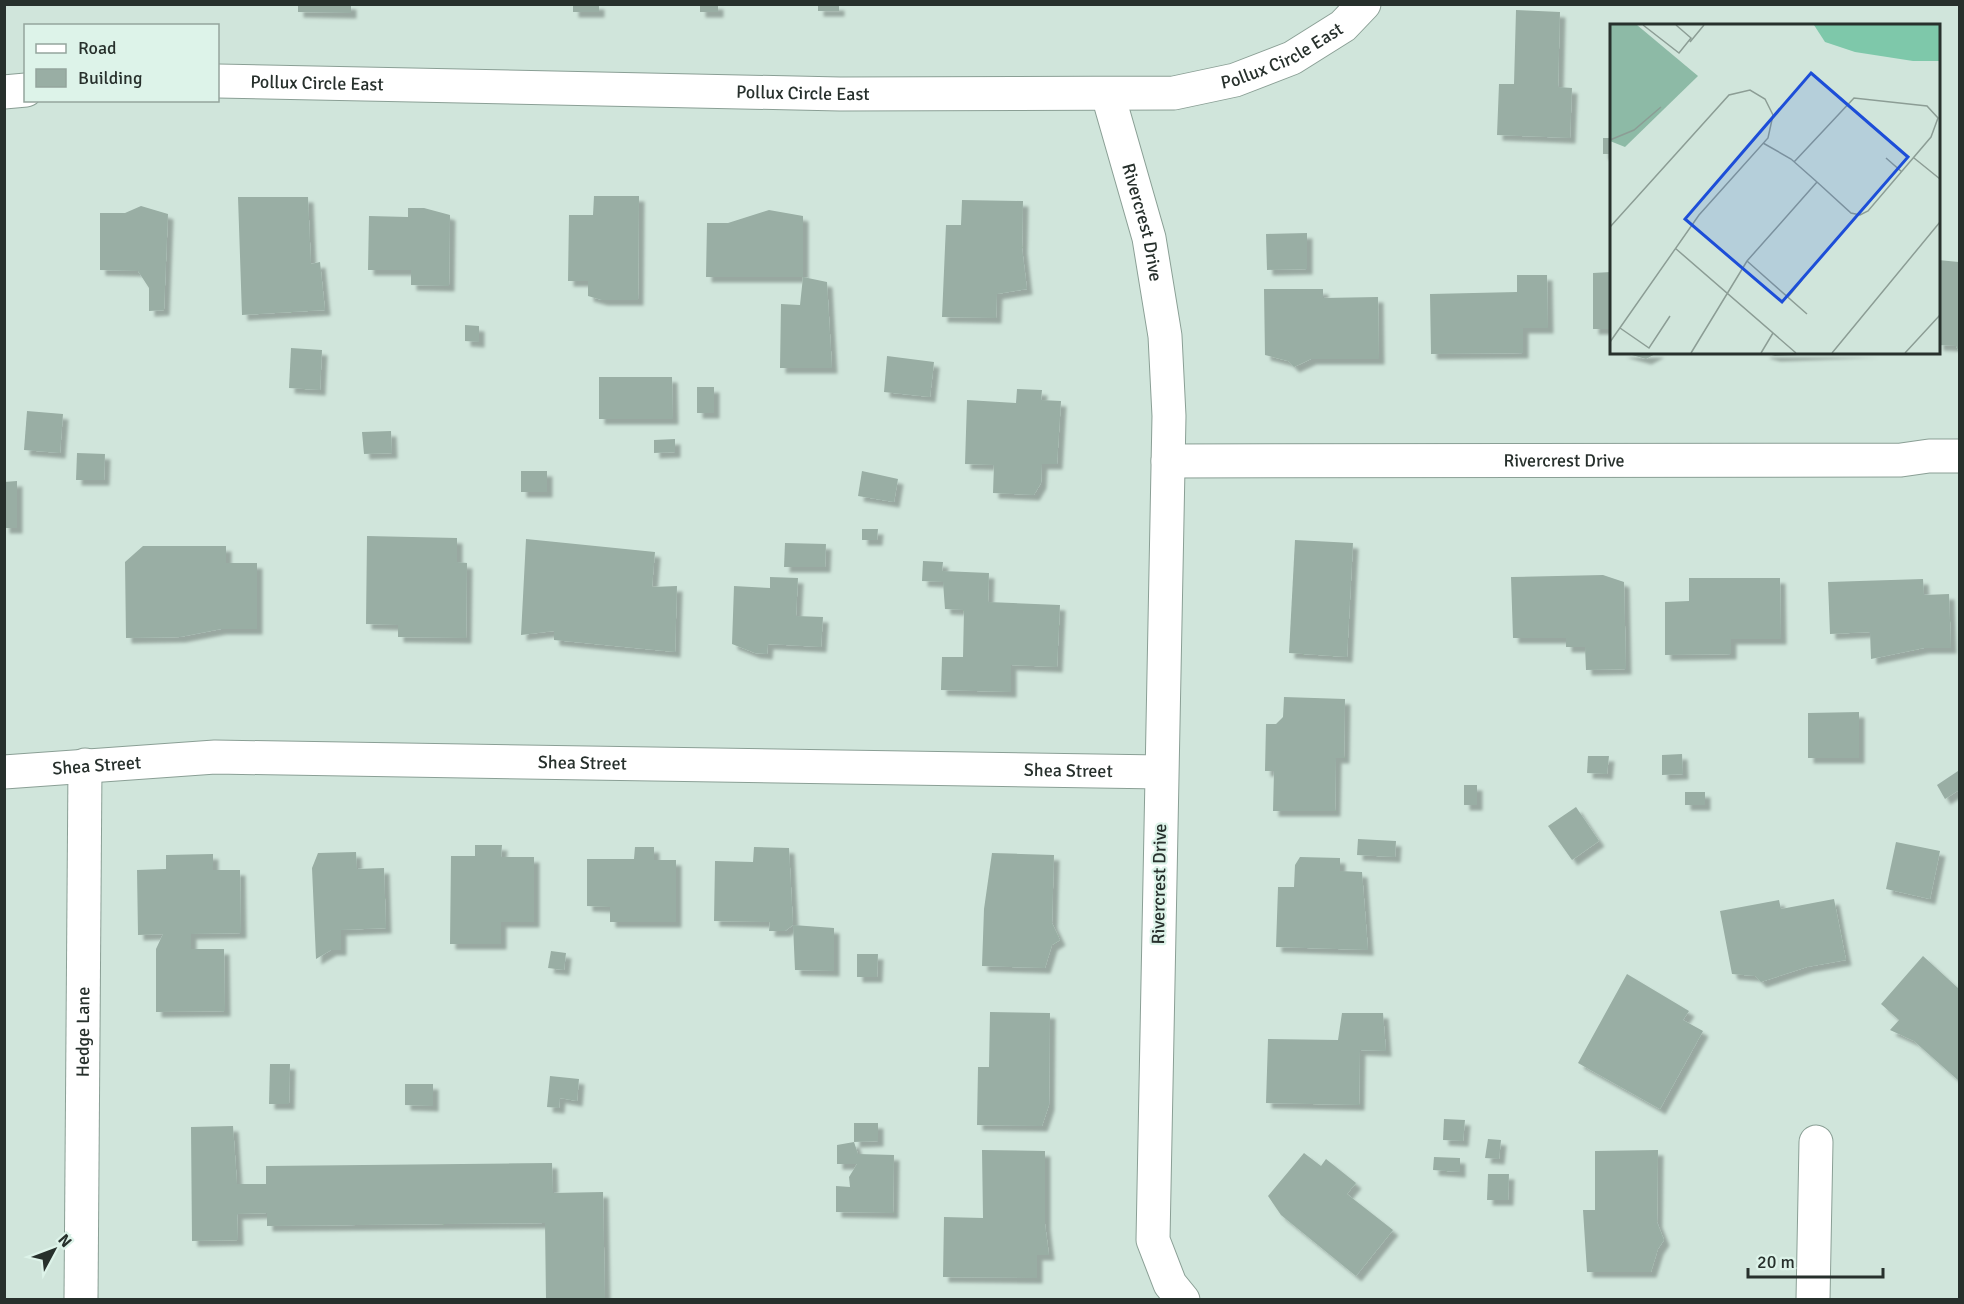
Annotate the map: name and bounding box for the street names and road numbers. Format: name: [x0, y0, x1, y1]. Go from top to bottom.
street label: Pollux Circle East: [1219, 18, 1347, 94]
street label: Pollux Circle East: [250, 71, 384, 95]
street label: Pollux Circle East: [736, 81, 870, 105]
street label: Rivercrest Drive: [1117, 161, 1167, 283]
street label: Rivercrest Drive: [1503, 449, 1625, 472]
street label: Shea Street: [52, 751, 142, 780]
street label: Shea Street: [538, 751, 627, 775]
street label: Shea Street: [1024, 759, 1113, 782]
street label: Rivercrest Drive: [1147, 823, 1171, 945]
street label: Hedge Lane: [72, 987, 94, 1077]

